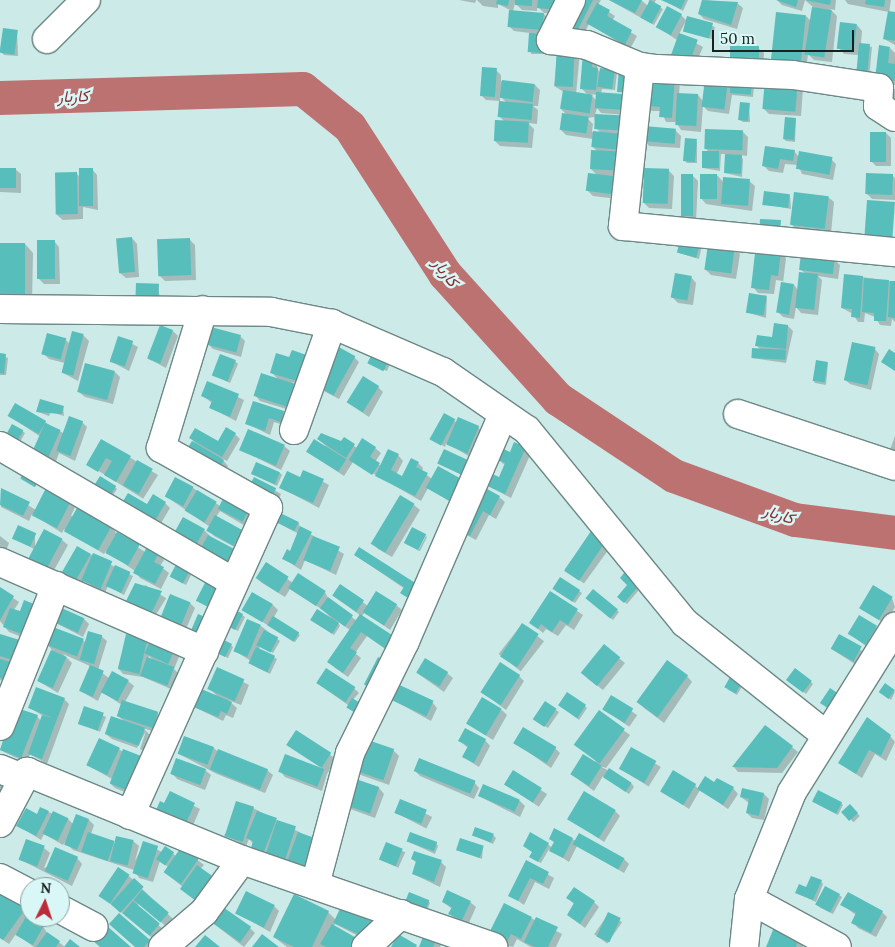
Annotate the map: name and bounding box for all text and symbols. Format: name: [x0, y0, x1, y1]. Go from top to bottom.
scale bar: [715, 20, 858, 52]
text: 50 m: [720, 29, 755, 48]
water label: کاربار: [57, 86, 89, 106]
water label: کاربار: [429, 254, 463, 290]
water label: کاربار: [761, 500, 797, 528]
north arrow: [20, 877, 70, 927]
text: N: [40, 879, 52, 897]

